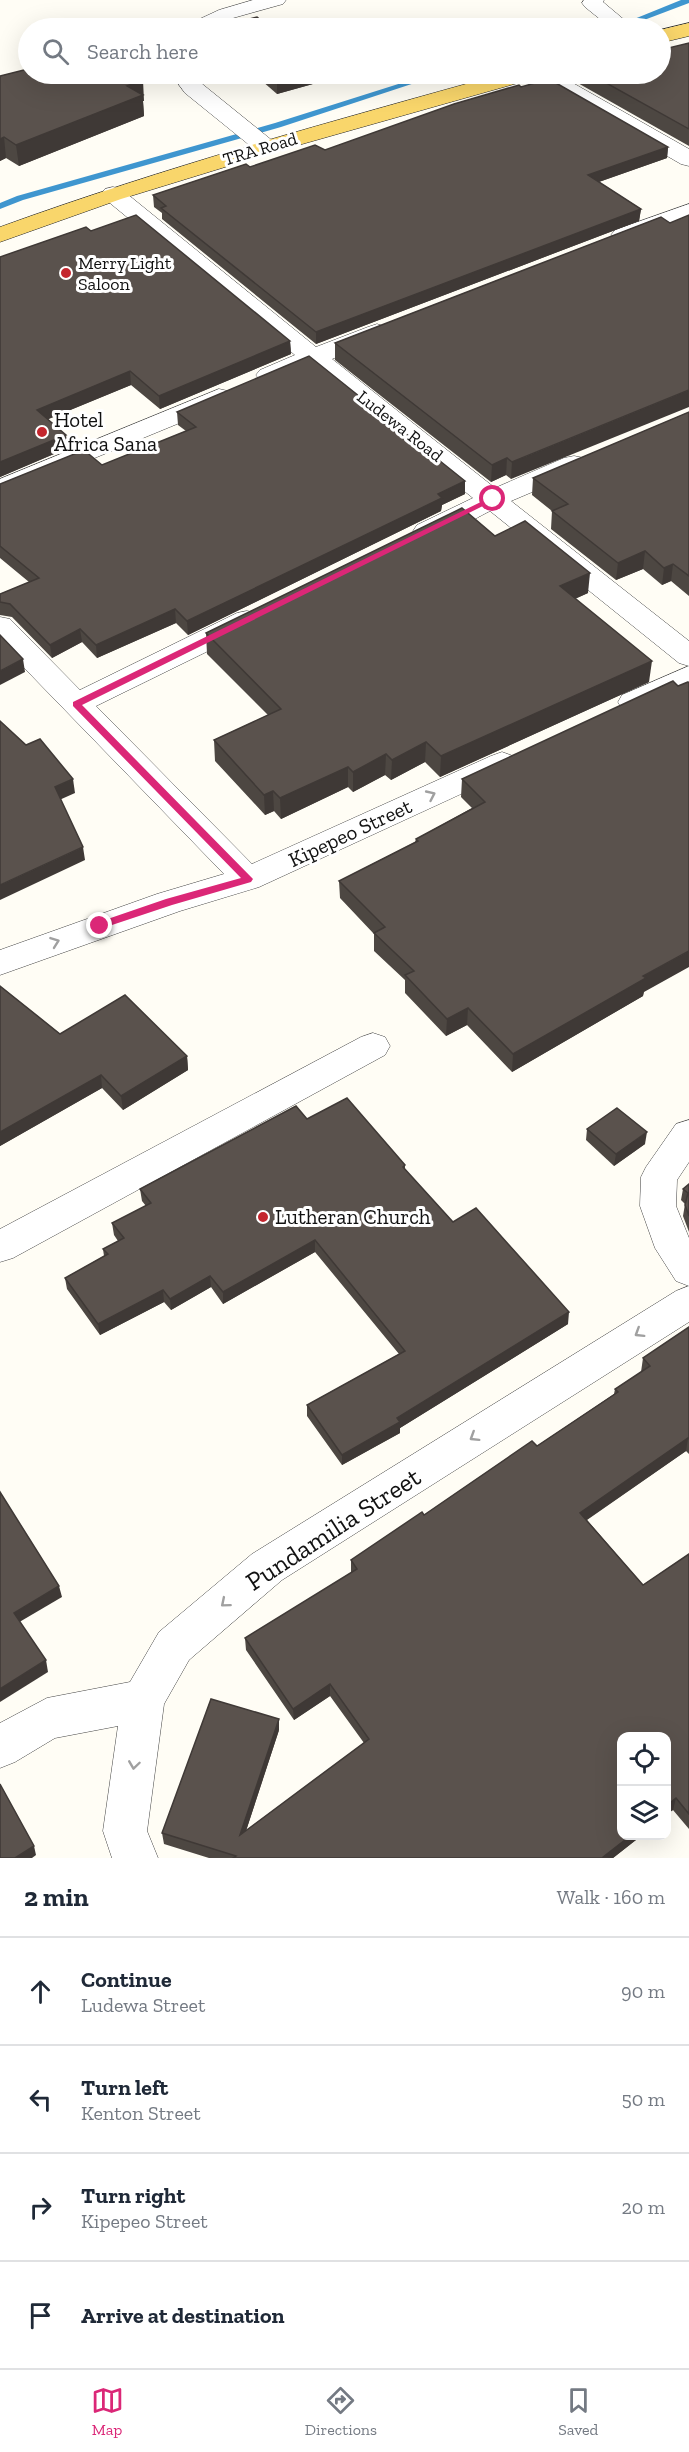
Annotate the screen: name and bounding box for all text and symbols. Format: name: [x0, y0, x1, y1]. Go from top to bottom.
search box: [18, 18, 671, 84]
icon: search: [39, 35, 72, 68]
text: Search here: [87, 38, 198, 65]
street label: TRA Road: [220, 127, 300, 171]
place label: Merry Light Saloon: [78, 252, 172, 295]
marker: Merry Light Saloon: [59, 266, 73, 280]
street label: Ludewa Road: [353, 386, 448, 467]
place label: Hotel Africa Sana: [54, 407, 157, 456]
marker: Hotel Africa Sana: [35, 425, 49, 439]
route start: [479, 485, 505, 511]
one-way arrow: [425, 791, 436, 803]
street label: Kipepeo Street: [284, 793, 416, 872]
route end: [86, 912, 112, 938]
one-way arrow: [49, 936, 60, 949]
place label: Lutheran Church: [275, 1204, 431, 1229]
marker: Lutheran Church: [256, 1210, 270, 1224]
one-way arrow: [635, 1326, 646, 1337]
one-way arrow: [470, 1430, 481, 1441]
street label: Pundamilia Street: [240, 1460, 427, 1597]
one-way arrow: [221, 1596, 232, 1607]
map controls: [617, 1732, 671, 1840]
button: locate: [617, 1732, 671, 1786]
one-way arrow: [128, 1761, 140, 1770]
button: layers: [617, 1786, 671, 1840]
text: 2 min: [24, 1881, 89, 1913]
text: Walk · 160 m: [557, 1885, 665, 1909]
text: Continue: [81, 1966, 172, 1993]
icon: ahead: [24, 1975, 57, 2008]
text: 90 m: [621, 1979, 665, 2003]
text: Ludewa Street: [81, 1993, 205, 2017]
text: Turn left: [81, 2074, 168, 2101]
icon: left: [24, 2083, 57, 2116]
text: 50 m: [621, 2087, 665, 2111]
text: Kenton Street: [81, 2101, 201, 2125]
text: Turn right: [81, 2182, 185, 2209]
icon: right: [24, 2191, 57, 2224]
text: 20 m: [621, 2195, 665, 2219]
text: Kipepeo Street: [81, 2209, 208, 2233]
icon: arrive: [24, 2299, 57, 2332]
text: Arrive at destination: [81, 2302, 284, 2329]
tab: Map: [91, 2384, 124, 2439]
tab: Directions: [305, 2384, 377, 2439]
tab: Saved: [558, 2384, 598, 2439]

